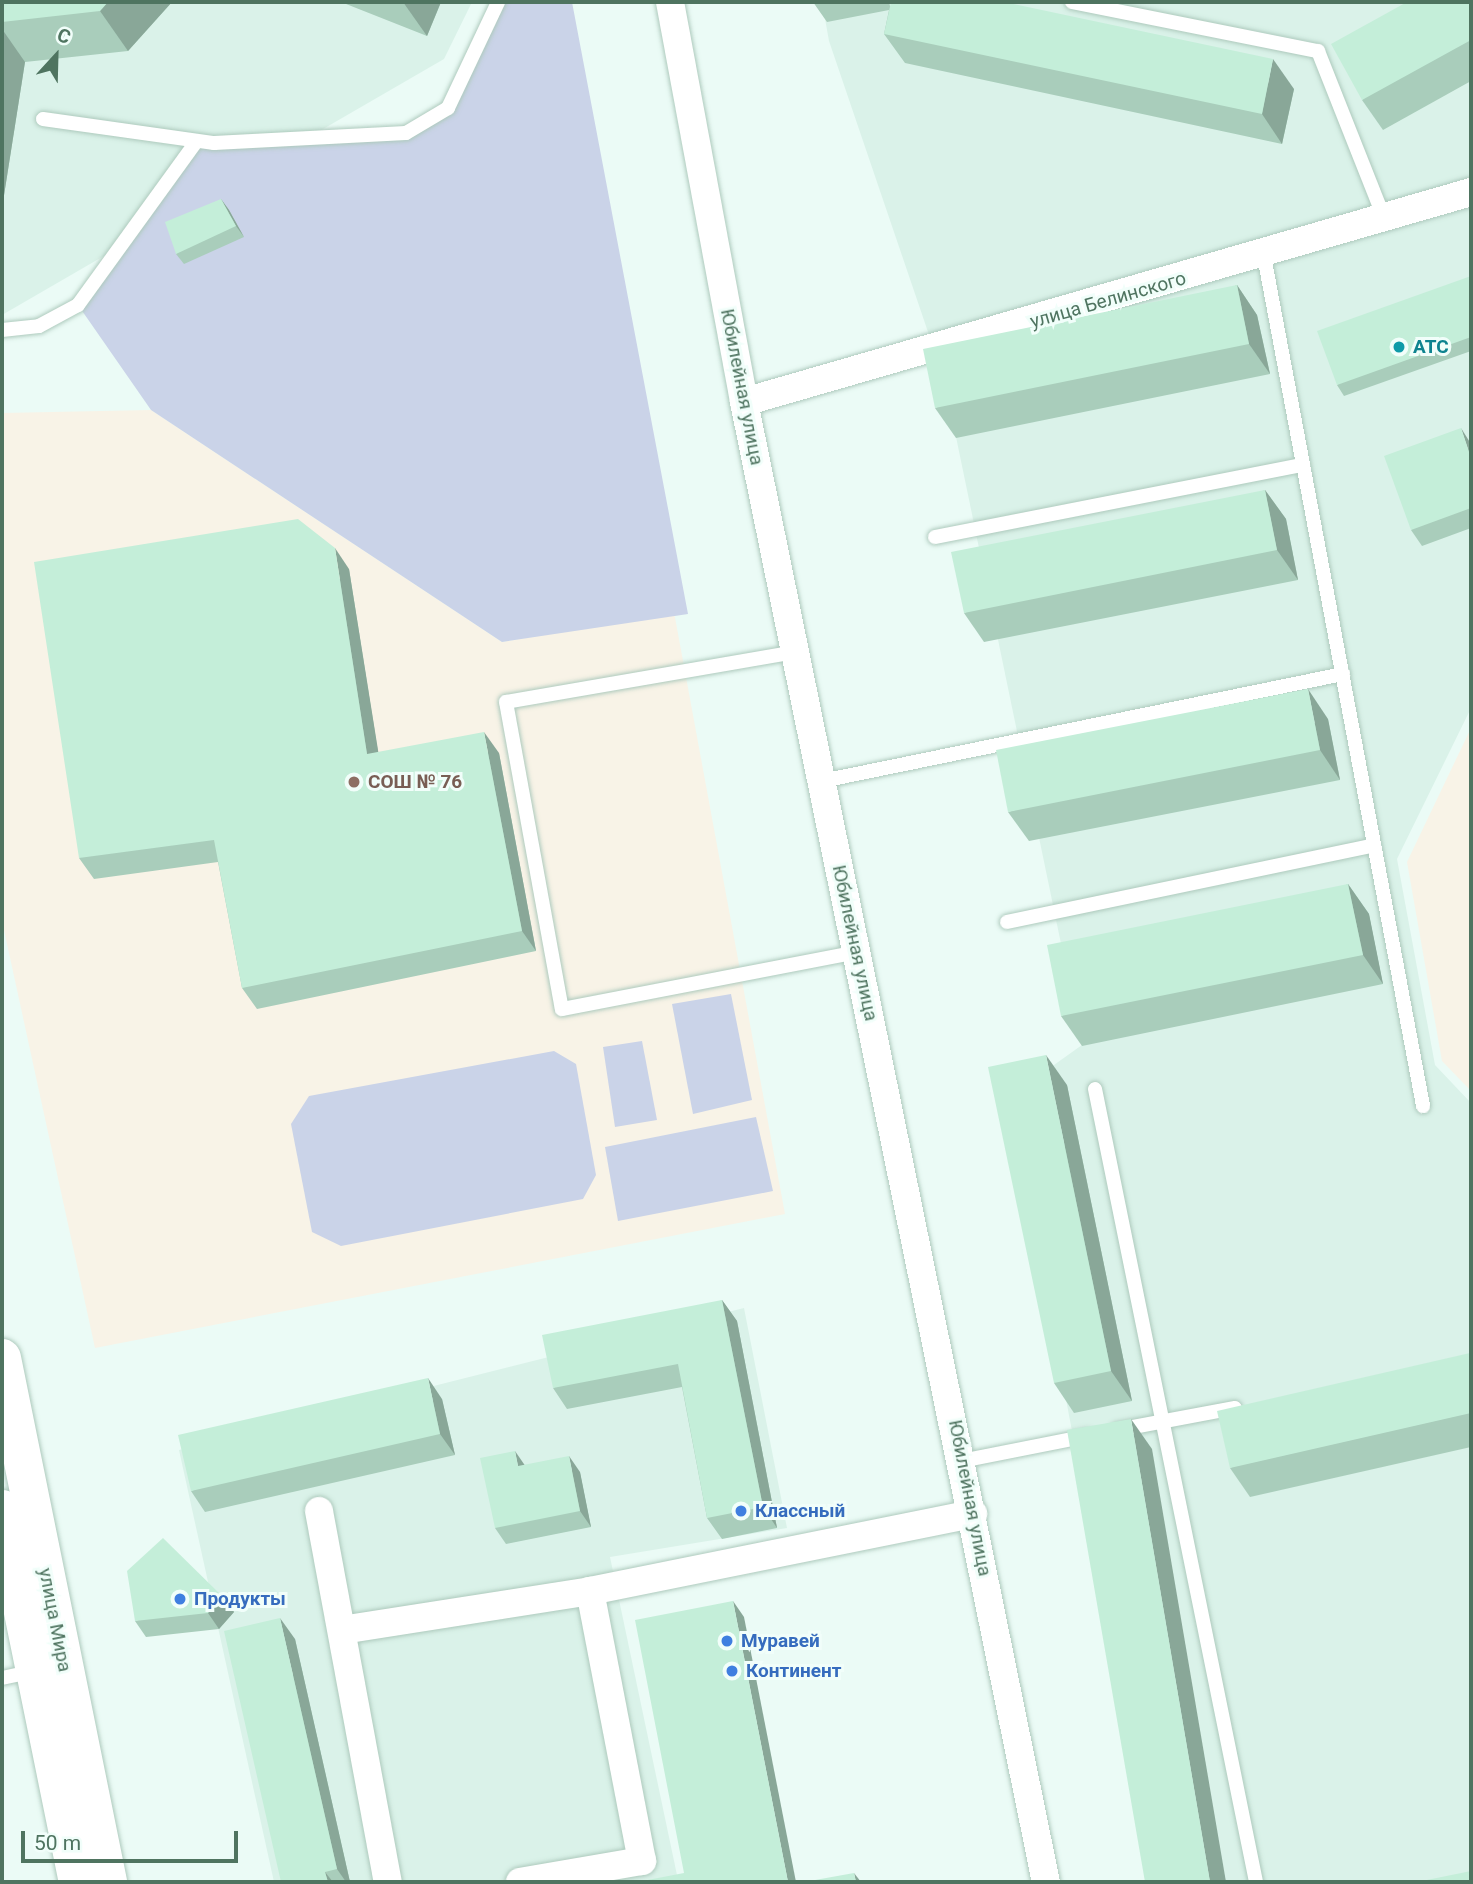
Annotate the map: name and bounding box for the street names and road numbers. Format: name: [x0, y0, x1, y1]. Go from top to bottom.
street label: улица Белинского: [1027, 267, 1189, 333]
street label: Юбилейная улица: [716, 307, 768, 467]
street label: Юбилейная улица: [827, 863, 883, 1023]
street label: Юбилейная улица: [944, 1418, 996, 1578]
street label: улица Мира: [34, 1566, 76, 1674]

